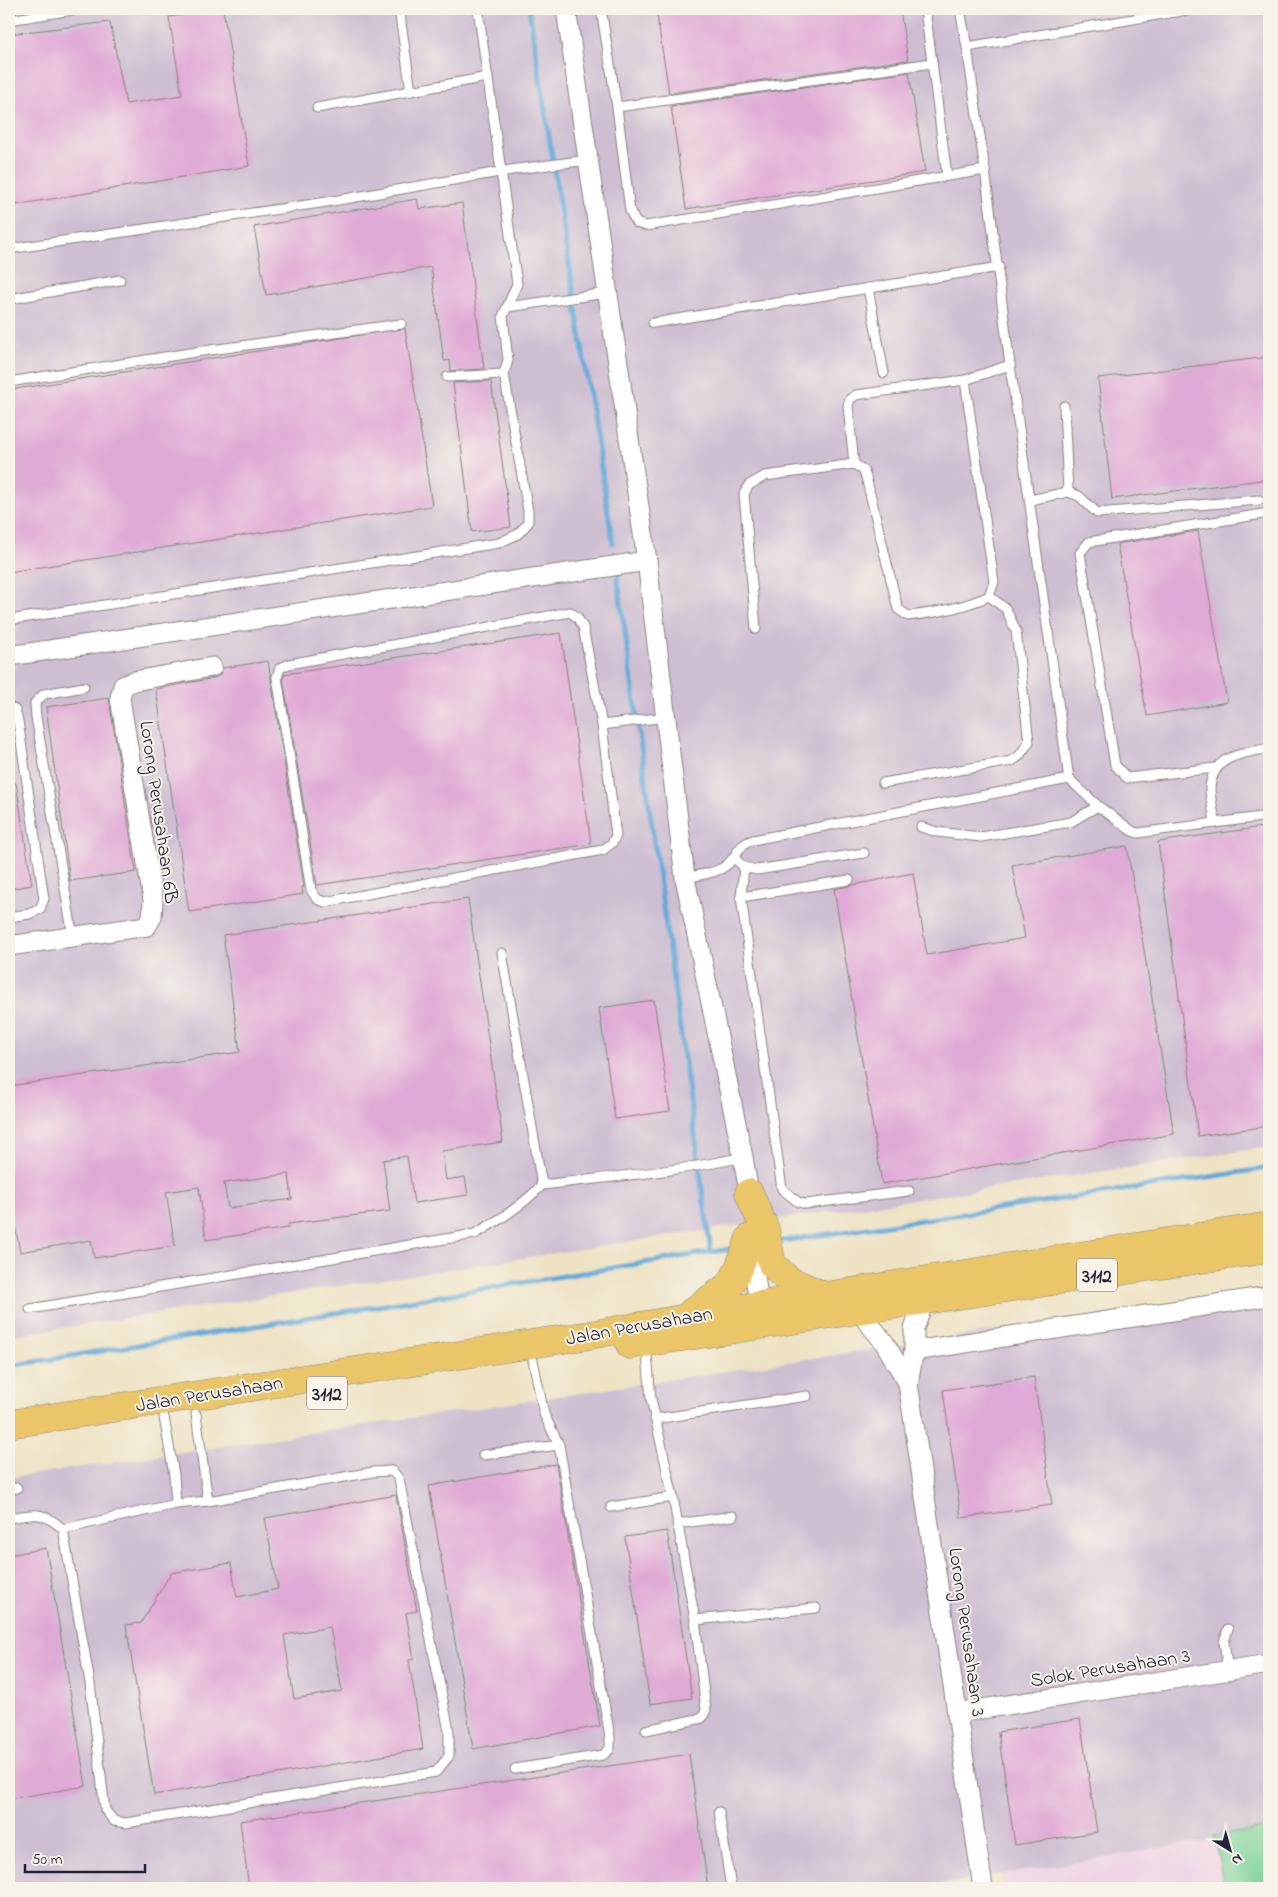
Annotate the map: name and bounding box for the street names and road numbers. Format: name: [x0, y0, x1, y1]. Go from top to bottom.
street label: Lorong Perusahaan 6B: [129, 719, 185, 906]
road number: 3112: [1077, 1258, 1117, 1292]
street label: Jalan Perusahaan: [564, 1300, 715, 1355]
street label: Jalan Perusahaan: [134, 1370, 285, 1421]
road number: 3112: [307, 1376, 347, 1410]
street label: Lorong Perusahaan 3: [938, 1546, 992, 1719]
street label: Solok Perusahaan 3: [1028, 1643, 1193, 1696]

